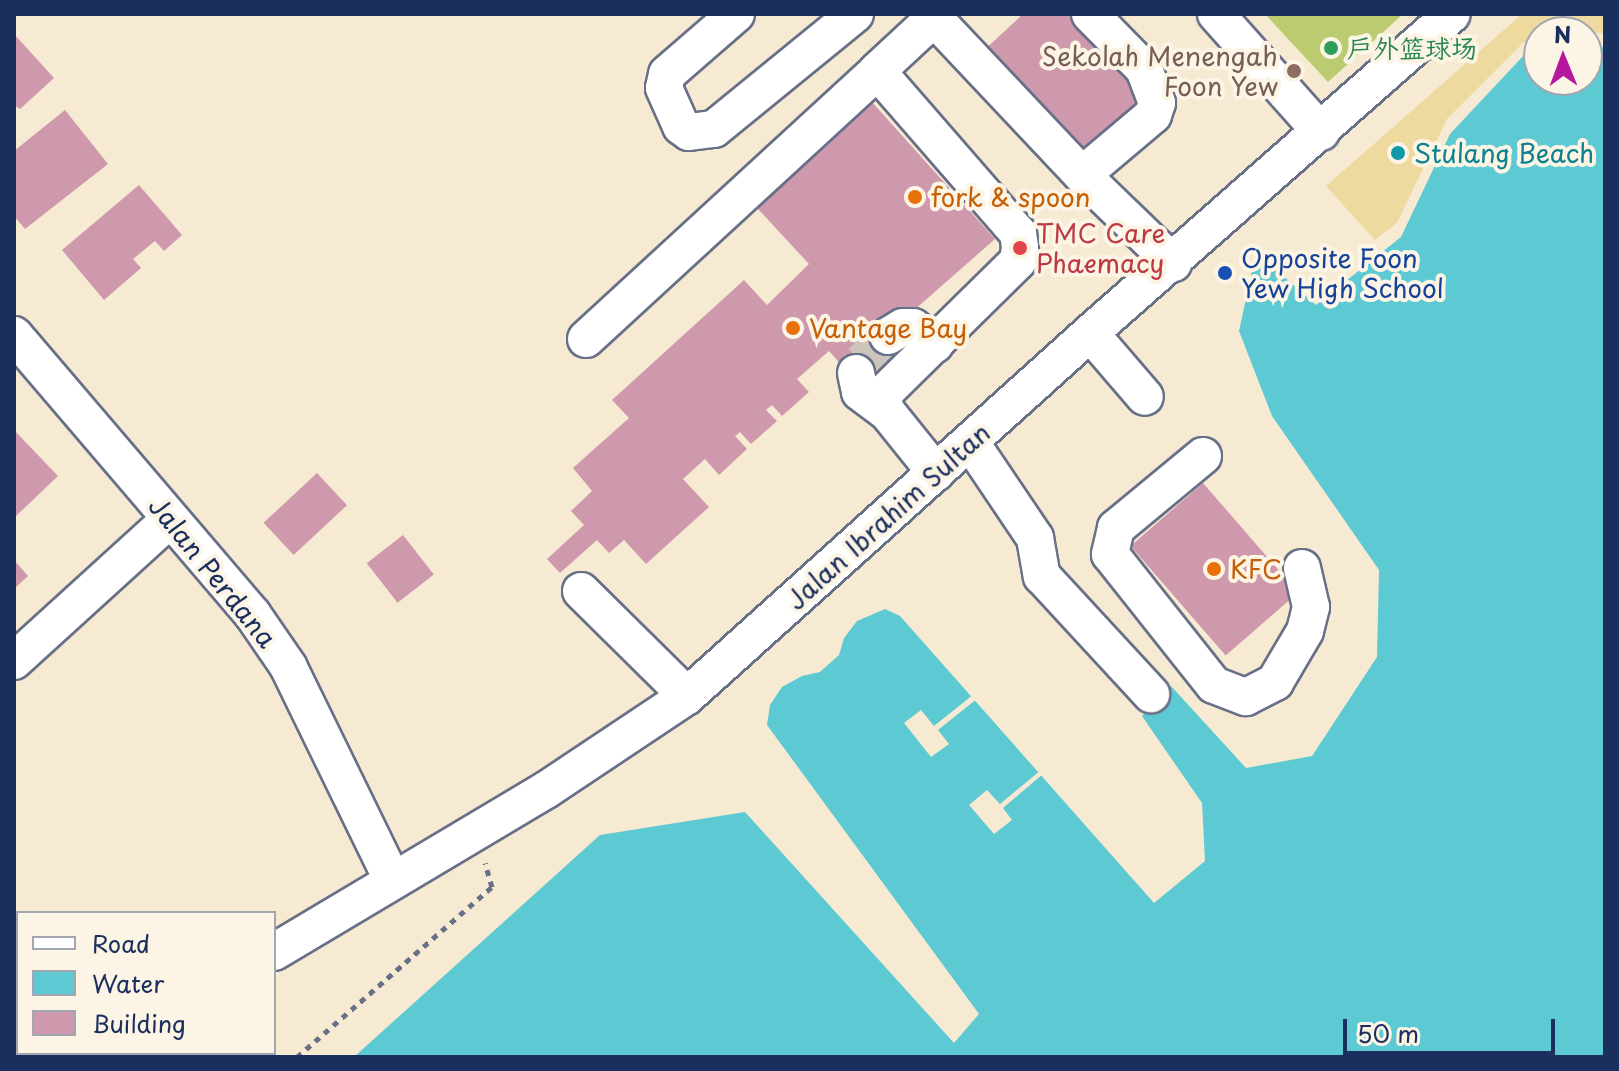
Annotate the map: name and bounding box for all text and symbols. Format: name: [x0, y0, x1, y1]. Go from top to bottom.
north arrow: [1523, 16, 1603, 96]
text: N: [1554, 17, 1572, 50]
place label: 户外篮球场: [1347, 32, 1477, 64]
marker: 户外篮球场: [1322, 39, 1340, 57]
place label: Sekolah Menengah Foon Yew: [1040, 40, 1278, 102]
marker: Sekolah Menengah Foon Yew: [1285, 62, 1303, 80]
place label: Stulang Beach: [1414, 137, 1595, 169]
marker: Stulang Beach: [1389, 144, 1407, 162]
place label: fork & spoon: [931, 181, 1091, 213]
marker: fork & spoon: [906, 188, 924, 206]
place label: TMC Care Phaemacy: [1036, 217, 1167, 278]
marker: TMC Care Phaemacy: [1011, 239, 1029, 257]
place label: Opposite Foon Yew High School: [1241, 242, 1445, 304]
marker: Opposite Foon Yew High School: [1216, 264, 1234, 282]
place label: Vantage Bay: [809, 312, 968, 344]
marker: Vantage Bay: [784, 319, 802, 337]
street label: Jalan Ibrahim Sultan: [779, 416, 997, 616]
street label: Jalan Perdana: [143, 491, 283, 653]
place label: KFC: [1230, 553, 1282, 585]
marker: KFC: [1205, 560, 1223, 578]
legend: [16, 911, 276, 1055]
text: Road: [92, 925, 150, 961]
text: Water: [92, 965, 164, 1001]
scale bar: [1347, 1003, 1559, 1053]
text: Building: [92, 1005, 186, 1041]
text: 50 m: [1357, 1015, 1419, 1051]

